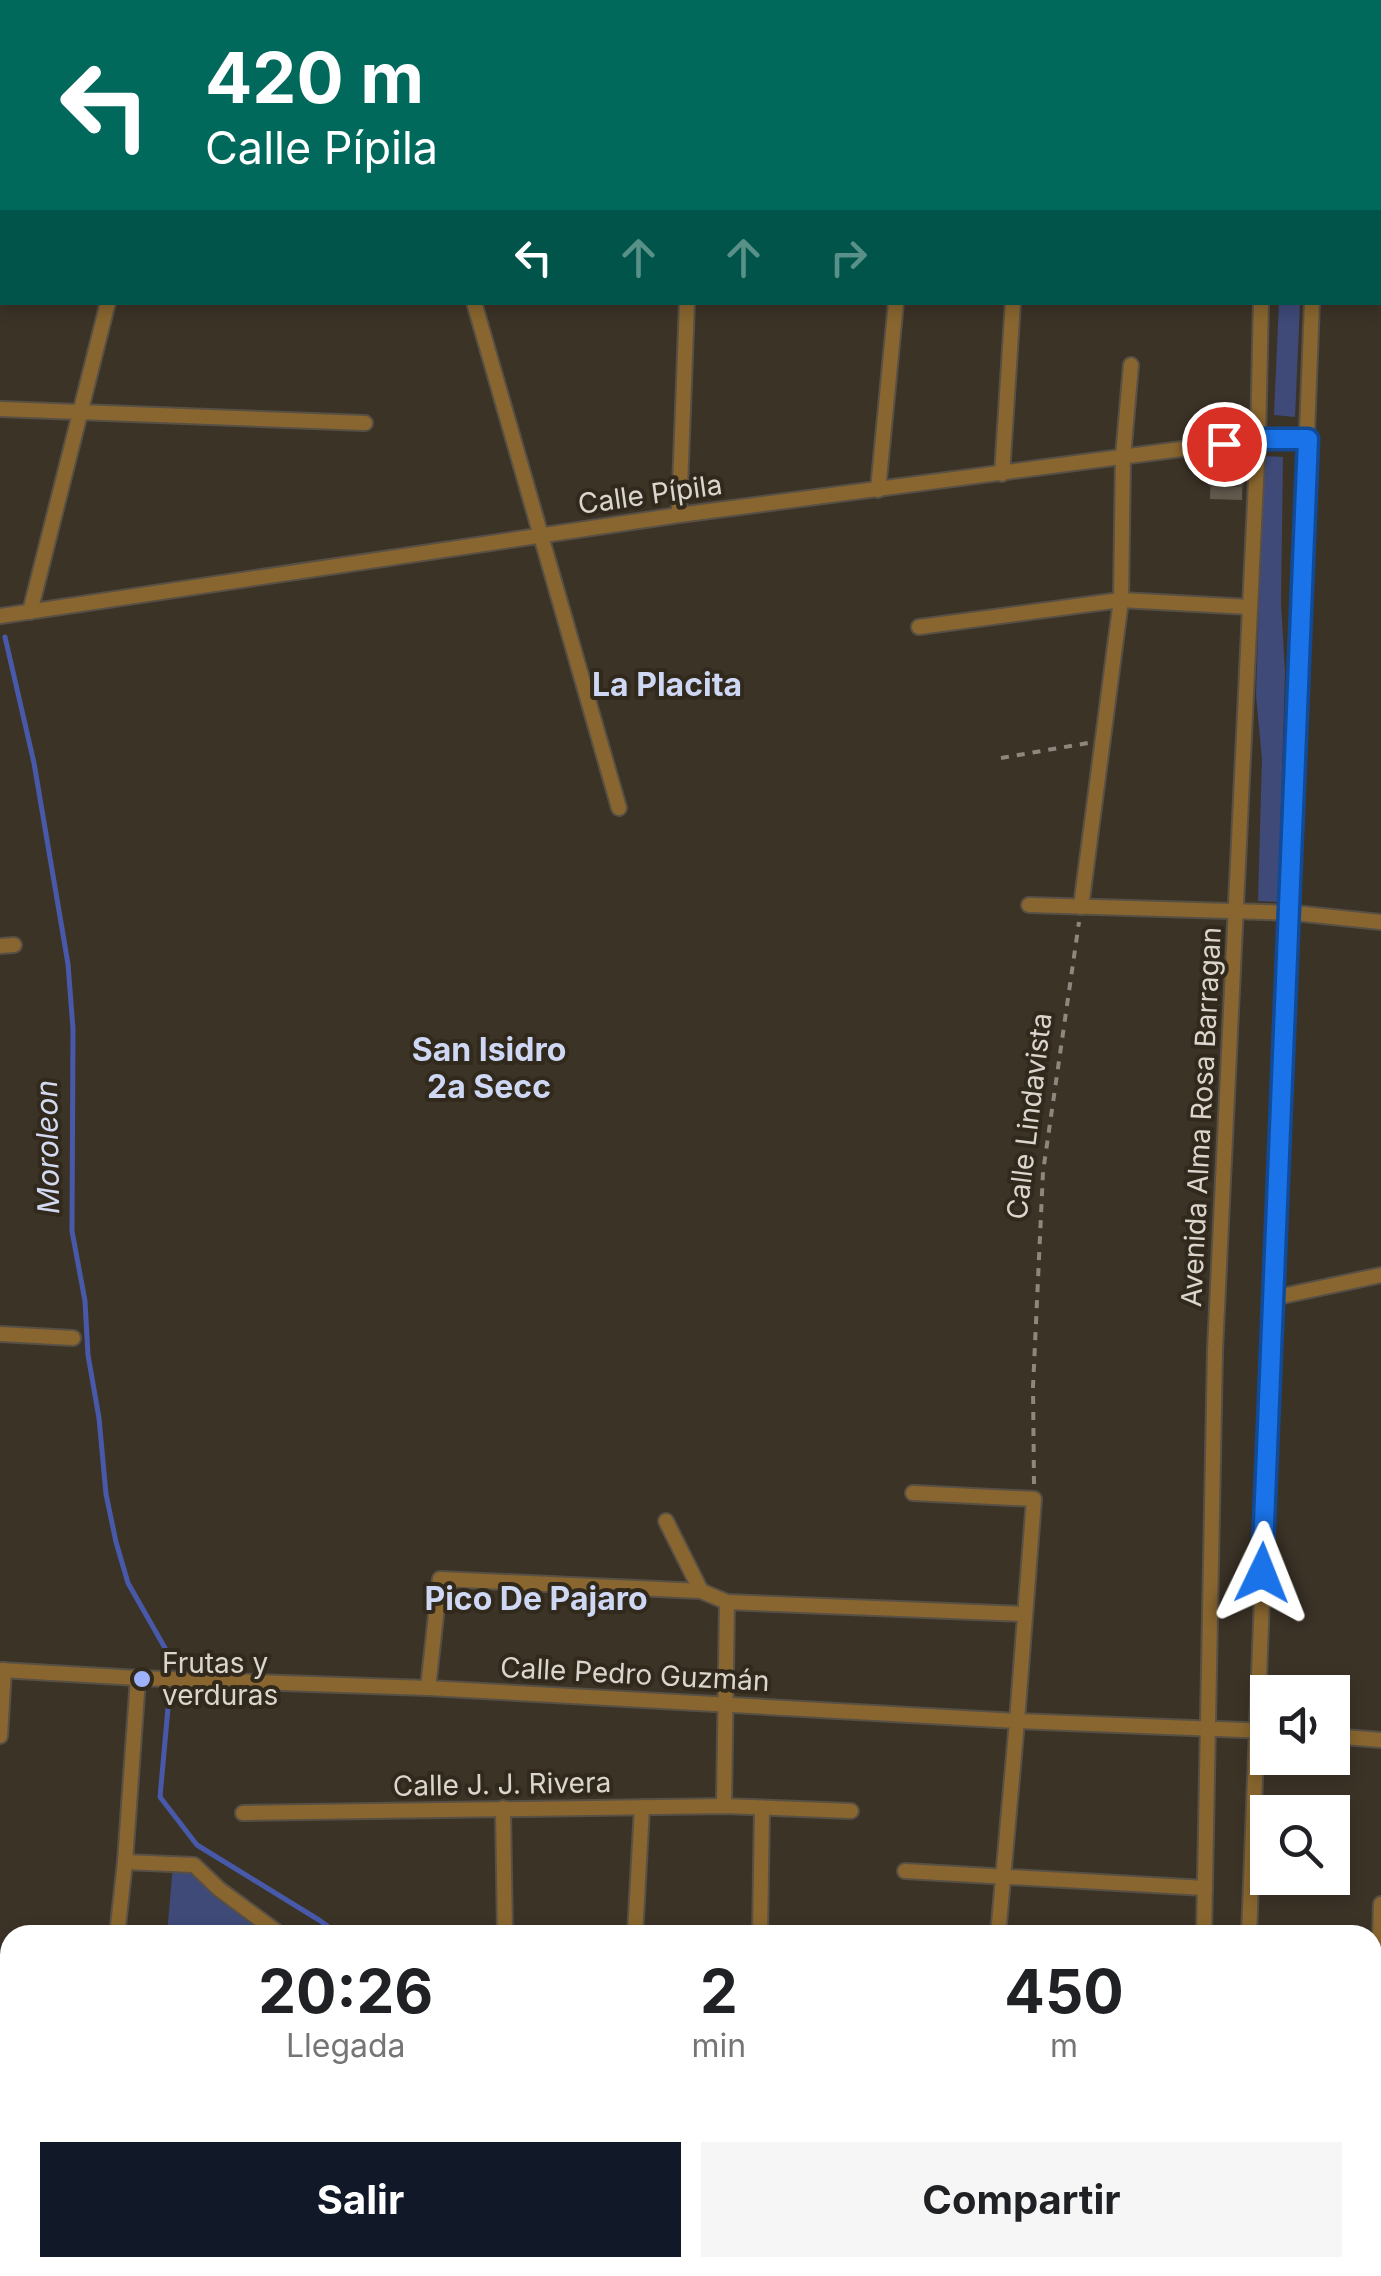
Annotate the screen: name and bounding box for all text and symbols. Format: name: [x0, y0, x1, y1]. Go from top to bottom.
text: 420 m: [205, 35, 424, 120]
icon: left: [40, 40, 170, 170]
text: Calle Pípila: [205, 120, 438, 175]
icon: left: [506, 230, 561, 285]
icon: ahead: [611, 230, 666, 285]
icon: ahead: [716, 230, 771, 285]
icon: right: [821, 230, 876, 285]
pin: [1182, 402, 1267, 487]
icon: arrive: [1197, 417, 1252, 472]
street label: Calle Pípila: [576, 467, 724, 521]
district label: La Placita: [592, 665, 742, 704]
street label: Avenida Alma Rosa Barragan: [1174, 926, 1228, 1308]
street label: Calle Lindavista: [999, 1011, 1059, 1221]
district label: San Isidro 2a Secc: [412, 1030, 566, 1106]
water label: Moroleon: [28, 1080, 66, 1214]
position arrow: [1210, 1521, 1314, 1625]
district label: Pico De Pajaro: [424, 1579, 648, 1618]
place label: Frutas y verduras: [162, 1646, 278, 1712]
street label: Calle Pedro Guzmán: [499, 1650, 771, 1698]
marker: Frutas y verduras: [131, 1668, 153, 1690]
map controls: [1250, 1675, 1350, 1895]
button: sound: [1250, 1675, 1350, 1775]
street label: Calle J. J. Rivera: [392, 1765, 612, 1803]
button: search: [1250, 1795, 1350, 1895]
text: 20:26: [258, 1955, 433, 2027]
text: 2: [700, 1955, 738, 2027]
text: 450: [1004, 1955, 1124, 2027]
text: Llegada: [286, 2026, 406, 2065]
text: min: [691, 2026, 746, 2065]
text: m: [1050, 2026, 1078, 2065]
button: Salir: [40, 2142, 681, 2257]
button: Compartir: [701, 2142, 1342, 2257]

